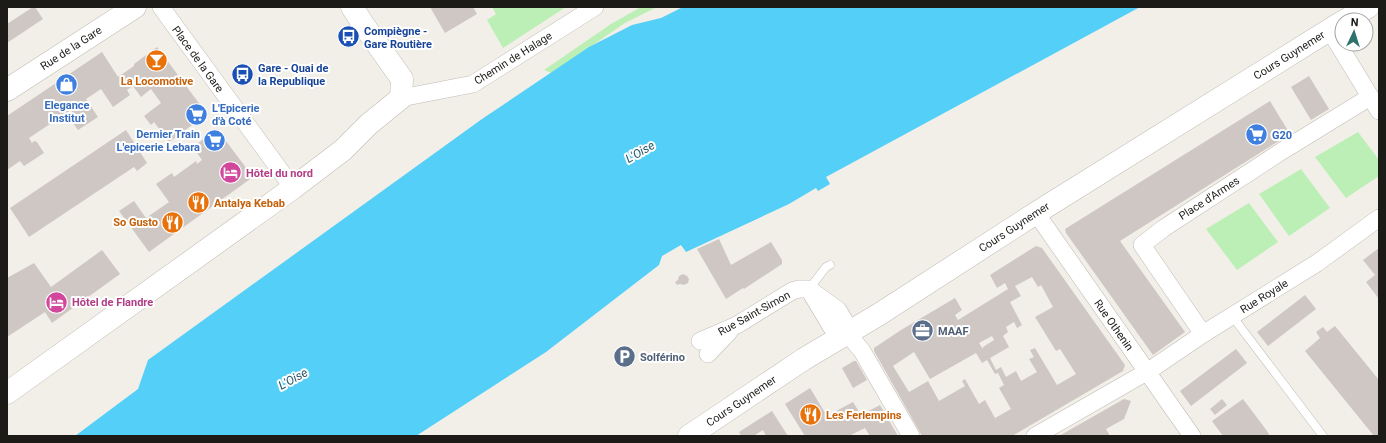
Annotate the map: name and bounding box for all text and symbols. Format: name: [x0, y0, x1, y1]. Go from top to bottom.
north arrow: [1334, 12, 1374, 52]
text: N: [1350, 16, 1359, 29]
street label: Rue de la Gare: [38, 24, 105, 73]
street label: Place de la Gare: [169, 24, 226, 95]
bus stop icon: Compiègne - Gare Routière: [336, 24, 362, 50]
place label: Compiègne - Gare Routière: [364, 25, 432, 51]
street label: Cours Guynemer: [1251, 28, 1327, 83]
street label: Chemin de Halage: [472, 29, 555, 88]
bar icon: La Locomotive: [144, 48, 170, 74]
bus stop icon: Gare - Quai de la Republique: [229, 61, 255, 87]
place label: Gare - Quai de la Republique: [258, 62, 329, 88]
shop icon: Elegance Institut: [54, 72, 80, 98]
place label: La Locomotive: [121, 75, 193, 88]
place label: Elegance Institut: [44, 99, 90, 125]
supermarket icon: L'Epicerie d'à Coté: [183, 101, 209, 127]
place label: L'Epicerie d'à Coté: [212, 102, 260, 128]
supermarket icon: G20: [1244, 122, 1270, 148]
supermarket icon: Dernier Train L'epicerie Lebara: [202, 127, 228, 153]
place label: Dernier Train L'epicerie Lebara: [117, 128, 200, 154]
place label: G20: [1272, 129, 1292, 142]
water label: L'Oise: [623, 138, 657, 166]
hotel icon: Hôtel du nord: [217, 160, 243, 186]
place label: Hôtel du nord: [246, 167, 313, 180]
street label: Place d'Armes: [1177, 174, 1242, 223]
restaurant icon: Antalya Kebab: [185, 190, 211, 216]
place label: Antalya Kebab: [214, 197, 285, 210]
street label: Cours Guynemer: [977, 200, 1052, 255]
restaurant icon: So Gusto: [160, 209, 186, 235]
place label: So Gusto: [113, 216, 158, 229]
street label: Rue Royale: [1238, 277, 1291, 316]
street label: Rue Saint-Simon: [716, 288, 793, 339]
hotel icon: Hôtel de Flandre: [44, 289, 70, 315]
place label: Hôtel de Flandre: [72, 296, 153, 309]
street label: Rue Othenin: [1091, 297, 1136, 353]
office icon: MAAF: [909, 318, 935, 344]
place label: MAAF: [938, 325, 969, 338]
parking icon: Solférino: [612, 344, 638, 370]
place label: Solférino: [640, 351, 685, 364]
water label: L'Oise: [276, 365, 310, 393]
street label: Cours Guynemer: [704, 373, 779, 430]
restaurant icon: Les Ferlempins: [797, 402, 823, 428]
place label: Les Ferlempins: [826, 409, 902, 422]

